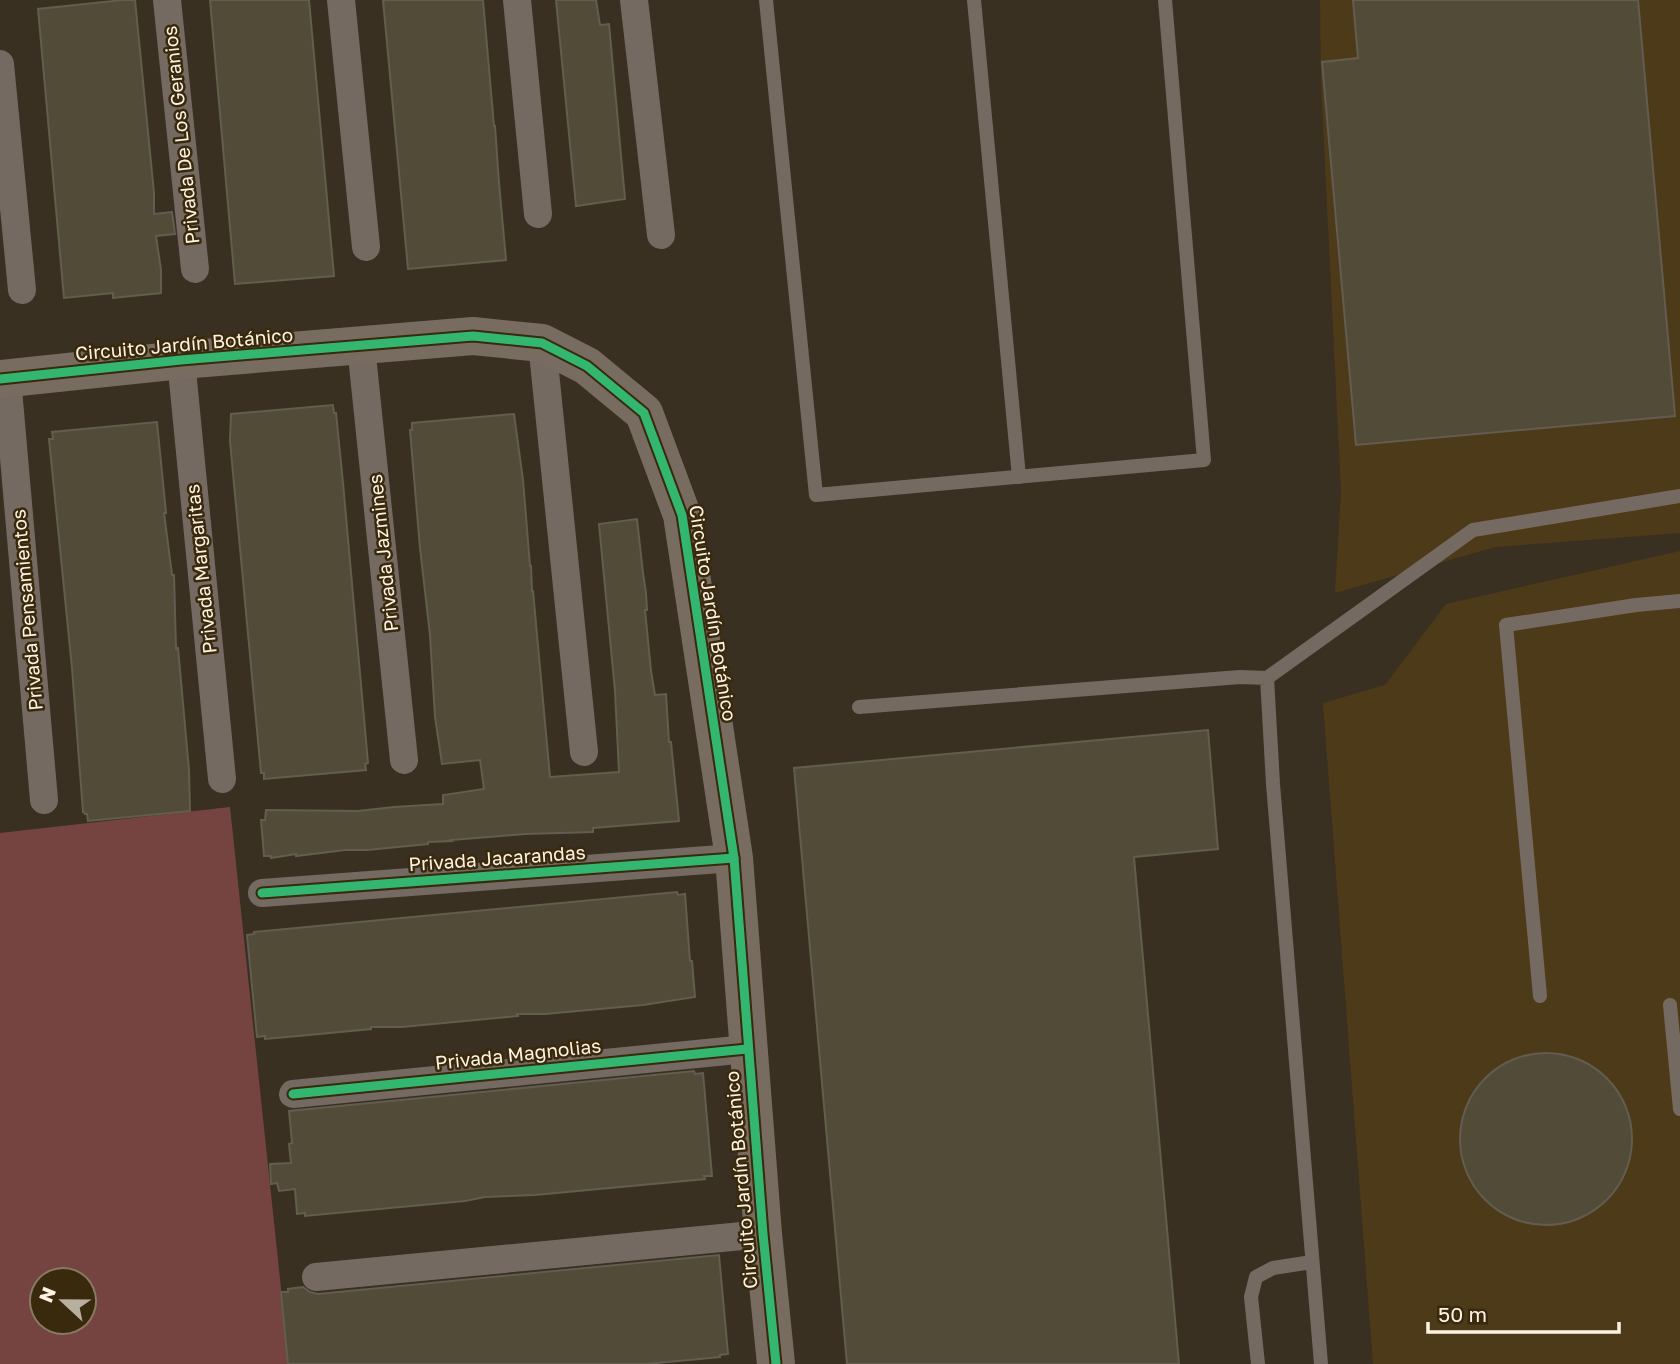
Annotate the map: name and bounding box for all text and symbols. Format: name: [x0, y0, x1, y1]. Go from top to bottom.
street label: Privada De Los Geranios: [158, 25, 203, 245]
street label: Circuito Jardín Botánico: [74, 323, 294, 364]
street label: Privada Jazmines: [363, 473, 402, 633]
street label: Privada Margaritas: [180, 483, 221, 655]
street label: Circuito Jardín Botánico: [685, 503, 742, 723]
street label: Privada Pensamientos: [6, 508, 47, 712]
street label: Privada Jacarandas: [408, 840, 586, 875]
street label: Privada Magnolias: [434, 1033, 602, 1074]
street label: Circuito Jardín Botánico: [720, 1070, 761, 1290]
north arrow: [28, 1266, 98, 1336]
text: N: [33, 1283, 60, 1305]
scale bar: [1428, 1290, 1619, 1334]
text: 50 m: [1438, 1301, 1487, 1327]

